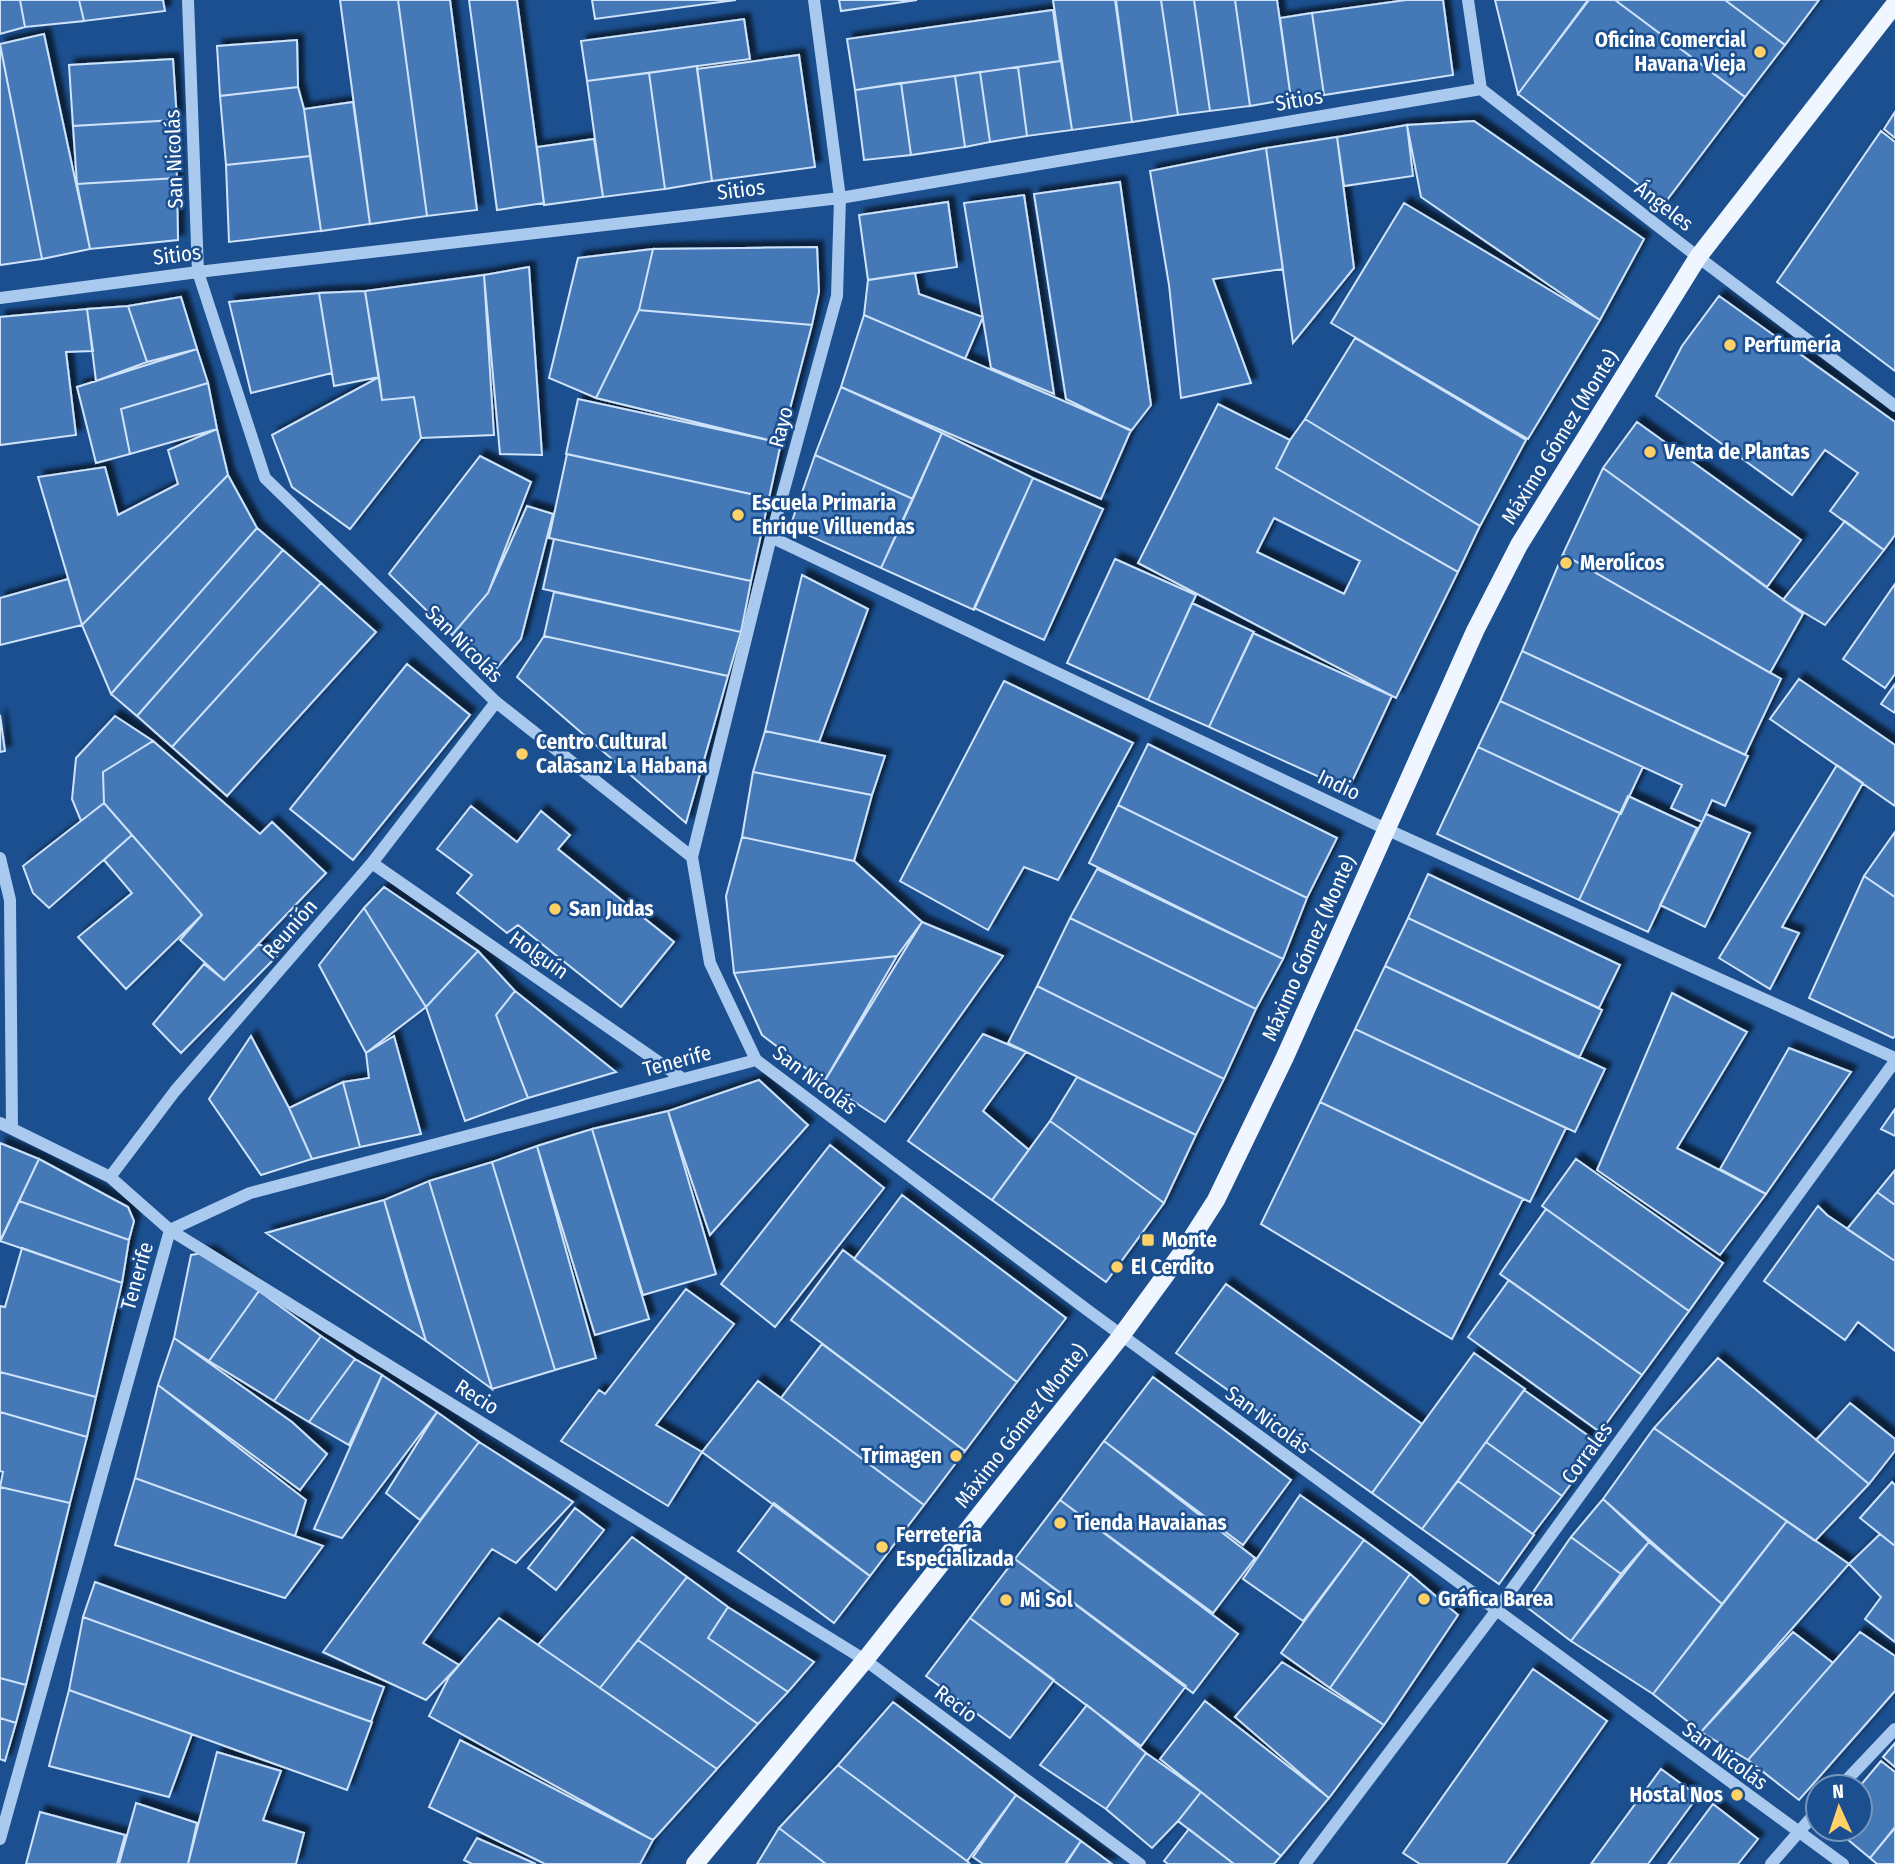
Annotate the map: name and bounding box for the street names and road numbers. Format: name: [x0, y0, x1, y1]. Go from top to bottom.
street label: Sitios: [1273, 83, 1325, 117]
street label: San Nicolás: [159, 109, 189, 209]
street label: Sitios: [716, 174, 766, 206]
street label: Ángeles: [1630, 175, 1698, 237]
street label: Sitios: [152, 239, 202, 271]
street label: Máximo Gómez (Monte): [1496, 345, 1624, 529]
street label: Rayo: [763, 404, 799, 450]
street label: San Nicolás: [420, 600, 508, 688]
street label: Indio: [1313, 764, 1365, 806]
street label: Máximo Gómez (Monte): [1256, 851, 1362, 1045]
street label: Reunión: [257, 894, 323, 964]
street label: Holguín: [504, 925, 574, 985]
street label: Tenerife: [640, 1039, 714, 1083]
street label: San Nicolás: [768, 1040, 862, 1120]
street label: Tenerife: [115, 1239, 159, 1313]
street label: Máximo Gómez (Monte): [949, 1339, 1093, 1513]
street label: Recio: [450, 1374, 504, 1420]
street label: San Nicolás: [1220, 1380, 1316, 1460]
street label: Corrales: [1556, 1417, 1618, 1489]
street label: Recio: [929, 1680, 983, 1728]
street label: San Nicolás: [1677, 1716, 1773, 1796]

